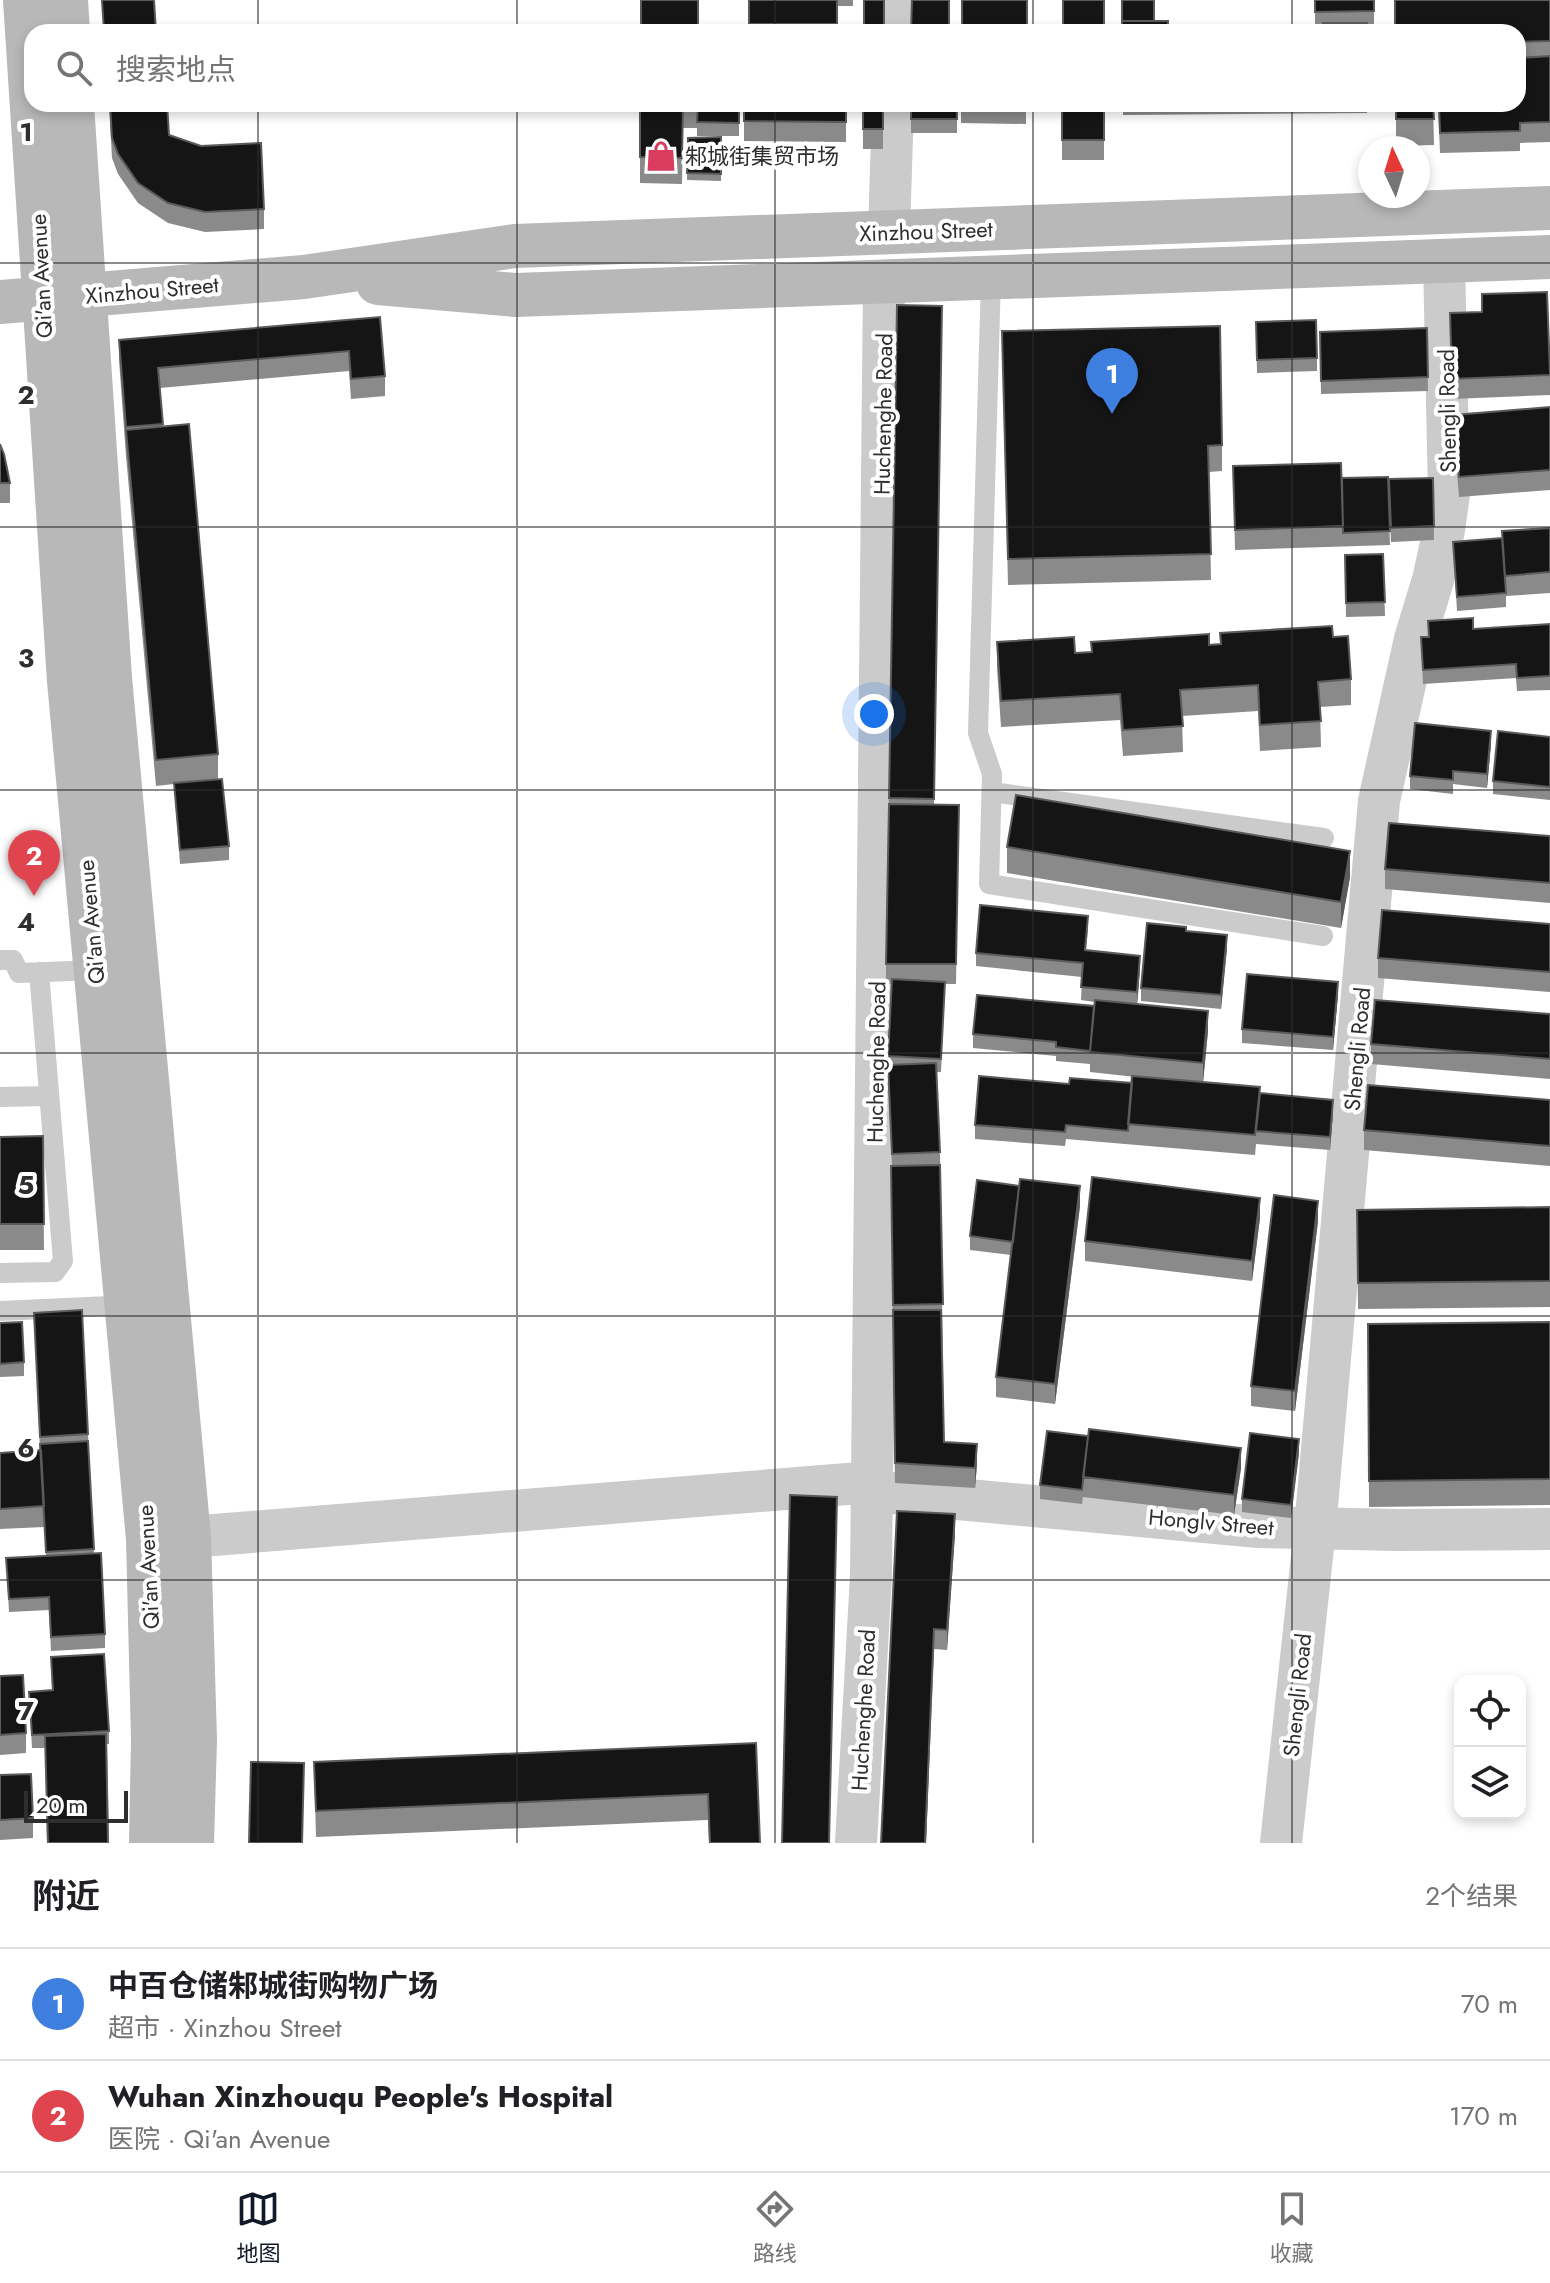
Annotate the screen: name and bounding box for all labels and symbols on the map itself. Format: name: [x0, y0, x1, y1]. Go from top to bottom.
text: 1: [19, 113, 33, 151]
north arrow: [1358, 136, 1430, 208]
shop icon: 邾城街集贸市场: [644, 139, 678, 173]
place label: 邾城街集贸市场: [685, 140, 839, 172]
street label: Qi'an Avenue: [22, 213, 60, 339]
street label: Xinzhou Street: [859, 213, 994, 249]
street label: Xinzhou Street: [84, 268, 221, 312]
street label: Huchenghe Road: [866, 333, 900, 495]
pin: 1: [1086, 348, 1138, 414]
street label: Shengli Road: [1430, 349, 1464, 473]
text: 2: [17, 376, 35, 414]
text: 3: [18, 639, 34, 677]
your location: [854, 694, 894, 734]
pin: 2: [8, 830, 60, 896]
street label: Qi'an Avenue: [70, 859, 112, 985]
text: 4: [17, 903, 35, 941]
street label: Huchenghe Road: [859, 981, 893, 1143]
street label: Shengli Road: [1336, 986, 1378, 1112]
text: 5: [18, 1166, 34, 1204]
text: 6: [17, 1429, 35, 1467]
street label: Honglv Street: [1147, 1501, 1276, 1543]
street label: Qi'an Avenue: [129, 1504, 167, 1630]
street label: Huchenghe Road: [843, 1628, 883, 1792]
street label: Shengli Road: [1275, 1632, 1319, 1758]
text: 7: [18, 1692, 34, 1730]
scale bar: [24, 1787, 128, 1823]

